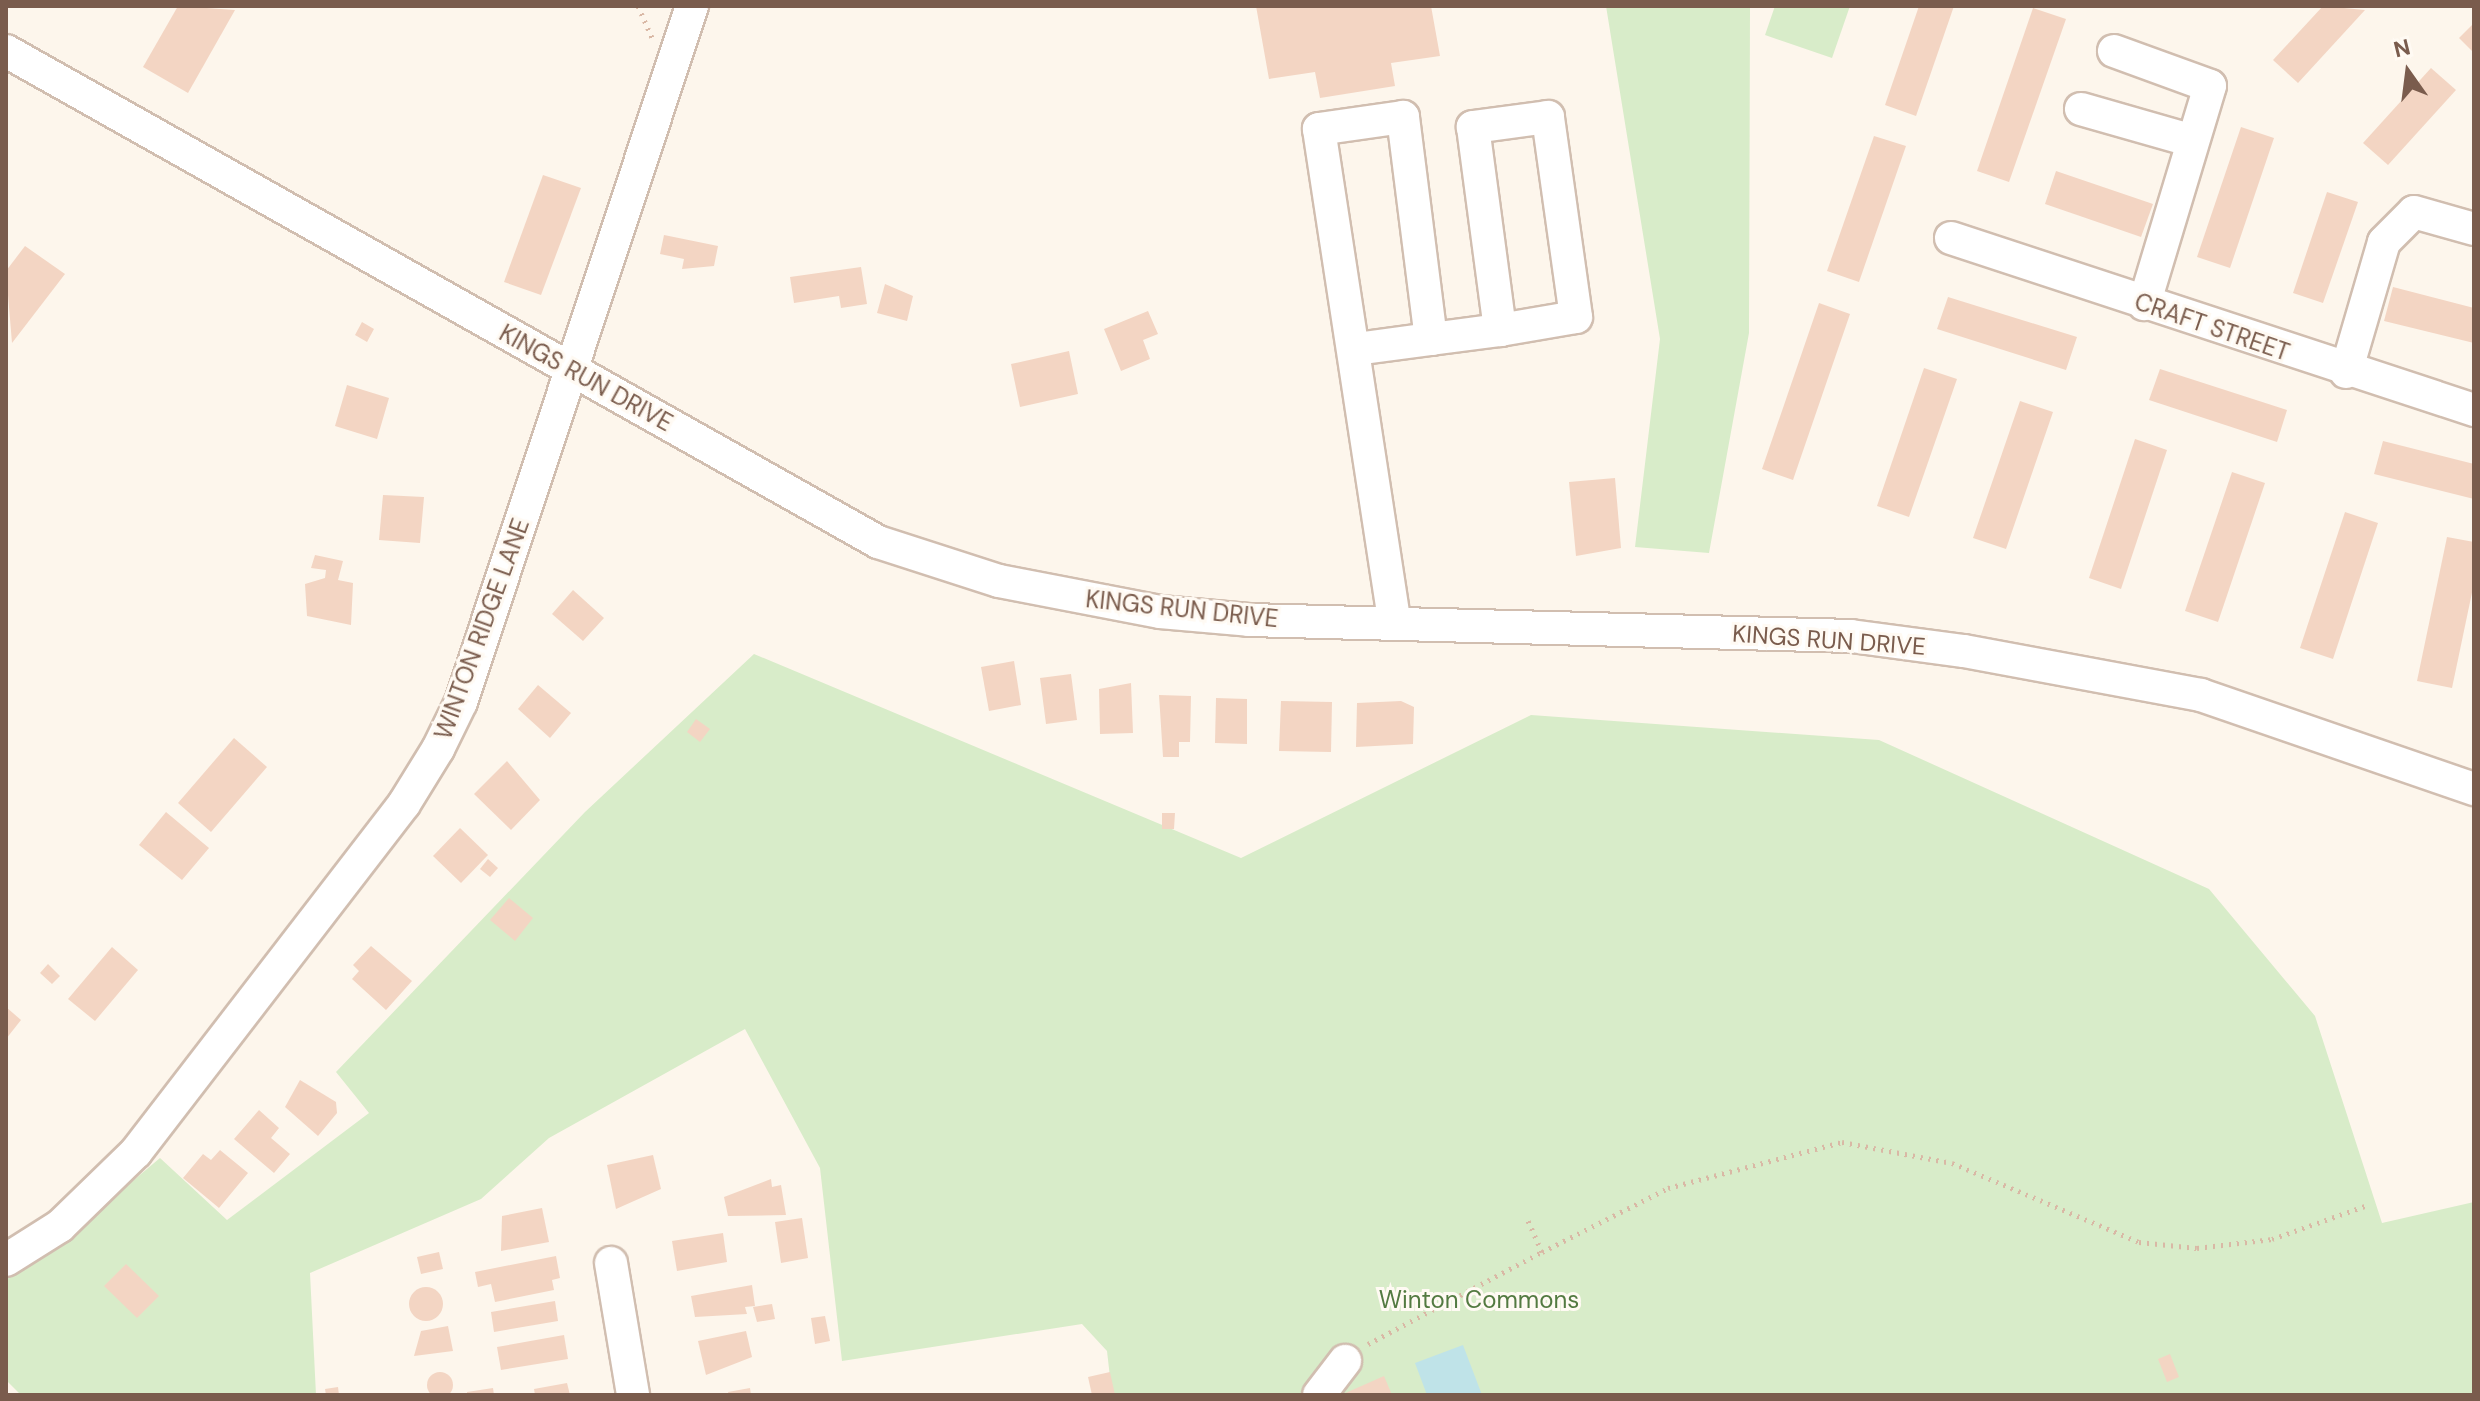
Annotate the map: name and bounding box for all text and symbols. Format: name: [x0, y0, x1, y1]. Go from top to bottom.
north arrow: [2368, 32, 2448, 112]
text: N: [2391, 32, 2413, 64]
street label: CRAFT STREET: [2131, 287, 2293, 367]
street label: KINGS RUN DRIVE: [494, 318, 678, 438]
street label: WINTON RIDGE LANE: [429, 515, 535, 743]
street label: KINGS RUN DRIVE: [1084, 585, 1280, 633]
street label: KINGS RUN DRIVE: [1731, 619, 1927, 661]
park label: Winton Commons: [1379, 1286, 1579, 1314]

